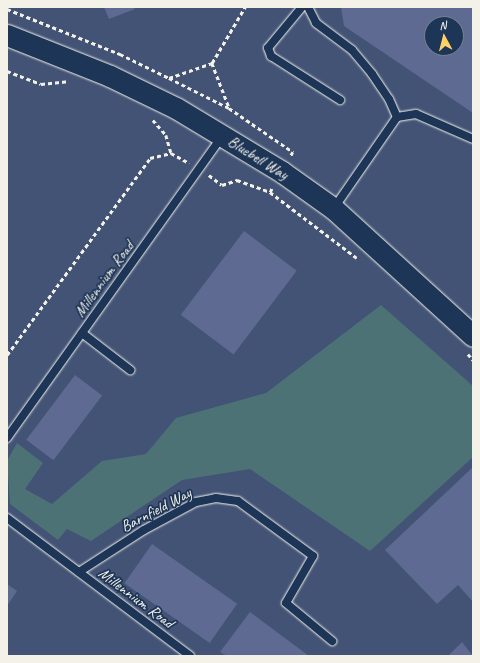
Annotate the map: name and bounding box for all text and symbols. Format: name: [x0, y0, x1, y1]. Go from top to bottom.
north arrow: [424, 16, 464, 56]
text: N: [438, 18, 447, 32]
street label: Bluebell Way: [224, 132, 292, 184]
street label: Millennium Road: [70, 237, 138, 321]
street label: Barnfield Way: [117, 483, 195, 537]
street label: Millennium Road: [95, 564, 177, 632]

